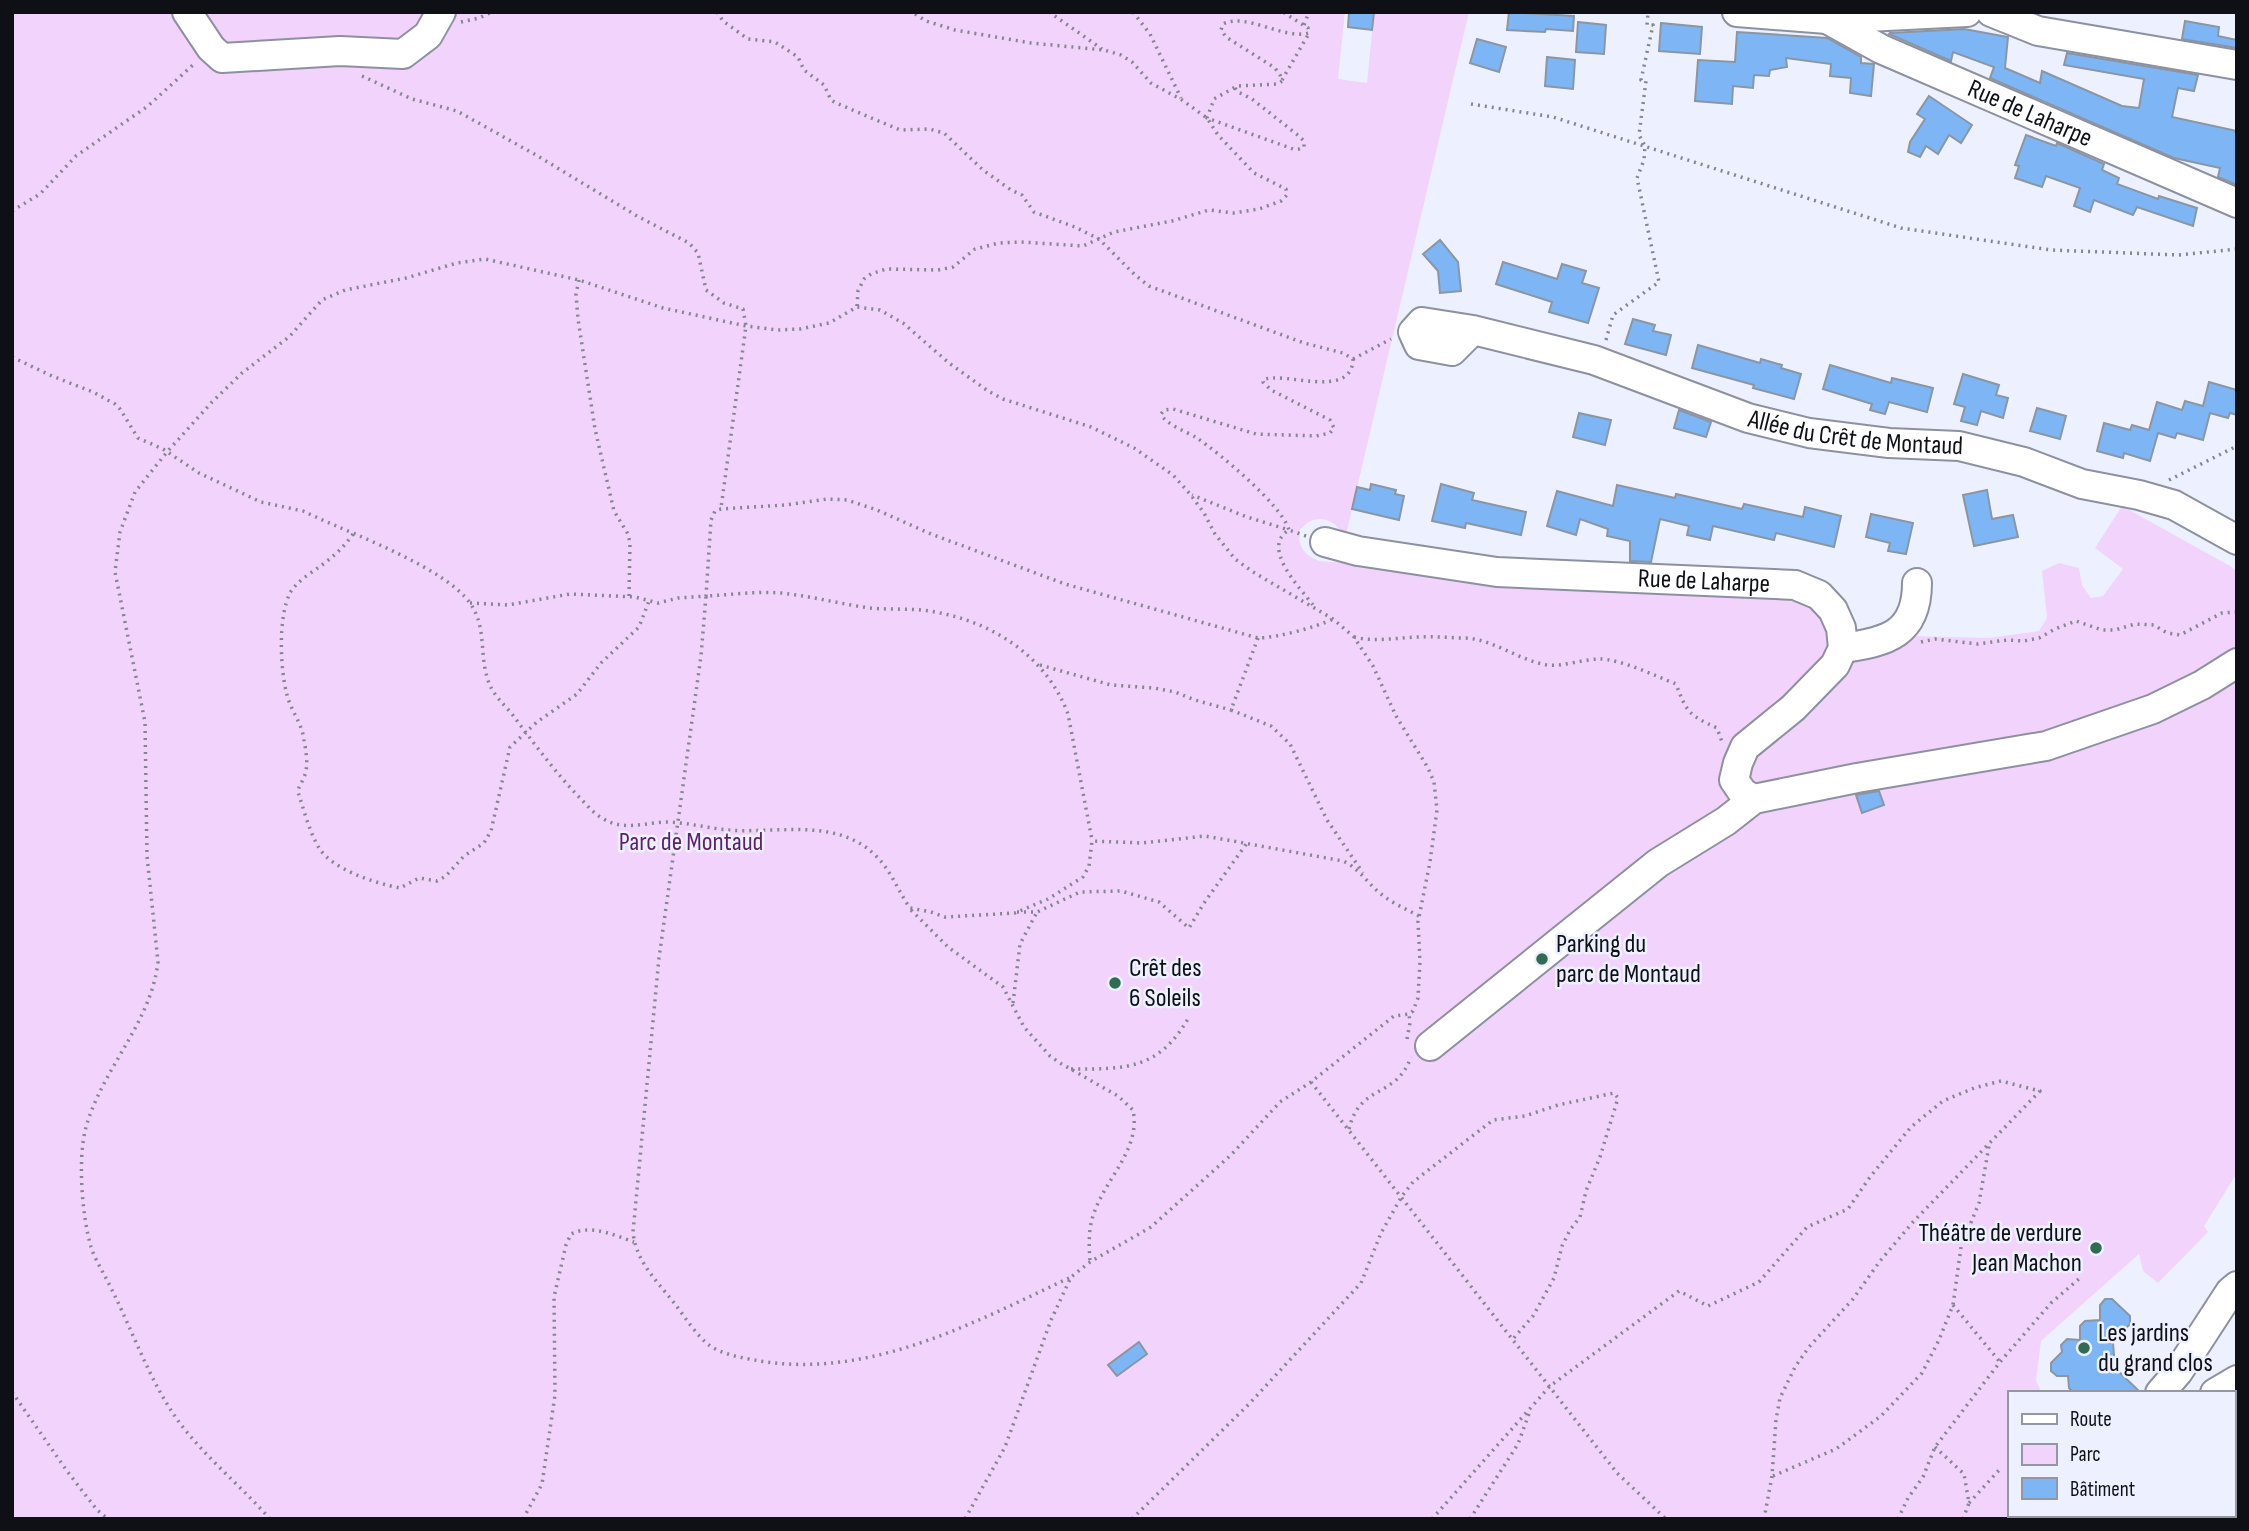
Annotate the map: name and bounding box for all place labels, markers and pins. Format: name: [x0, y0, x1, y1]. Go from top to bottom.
place label: Parking du parc de Montaud: [1556, 929, 1701, 990]
marker: Parking du parc de Montaud: [1534, 951, 1550, 967]
place label: Crêt des 6 Soleils: [1129, 953, 1202, 1014]
marker: Crêt des 6 Soleils: [1107, 975, 1123, 991]
place label: Théâtre de verdure Jean Machon: [1919, 1218, 2082, 1279]
marker: Théâtre de verdure Jean Machon: [2088, 1240, 2104, 1256]
place label: Les jardins du grand clos: [2098, 1318, 2213, 1379]
marker: Les jardins du grand clos: [2076, 1340, 2092, 1356]

